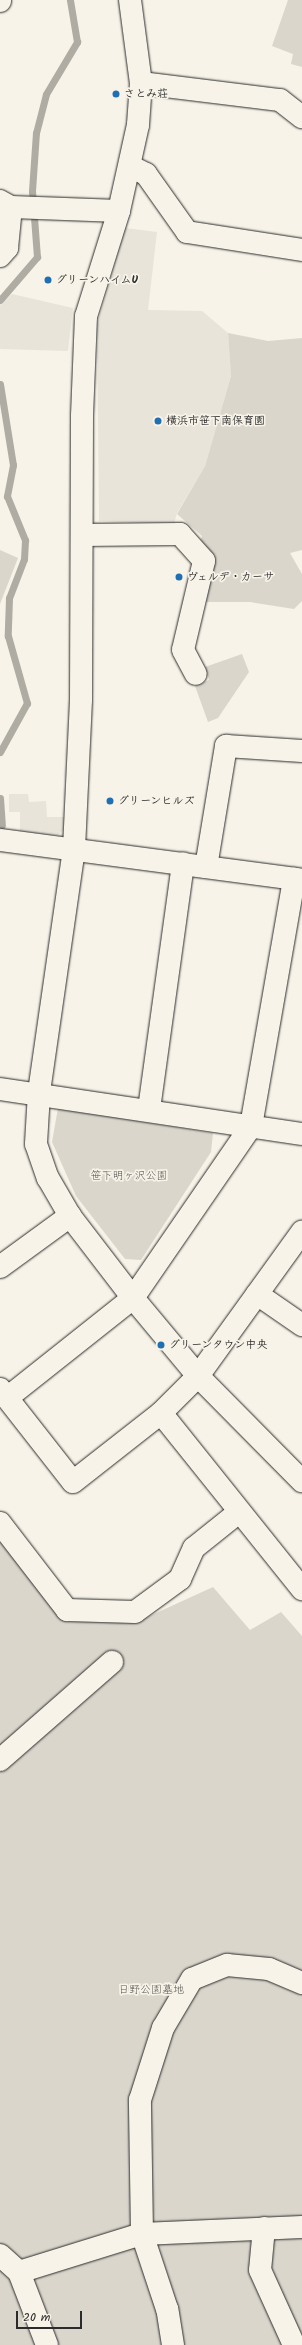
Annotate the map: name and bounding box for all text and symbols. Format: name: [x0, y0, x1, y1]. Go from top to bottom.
place label: さとみ荘: [124, 87, 168, 101]
marker: さとみ荘: [111, 89, 121, 99]
place label: グリーンハイムU: [56, 273, 140, 287]
marker: グリーンハイムU: [43, 275, 53, 285]
place label: 横浜市笹下南保育園: [166, 414, 265, 428]
marker: 横浜市笹下南保育園: [153, 416, 163, 426]
place label: ヴェルデ・カーサ: [187, 570, 275, 584]
marker: ヴェルデ・カーサ: [174, 572, 184, 582]
place label: グリーンヒルズ: [118, 794, 195, 808]
marker: グリーンヒルズ: [105, 796, 115, 806]
park label: 笹下明ヶ沢公園: [91, 1169, 167, 1183]
place label: グリーンタウン中央: [169, 1338, 268, 1352]
marker: グリーンタウン中央: [156, 1340, 166, 1350]
park label: 日野公園墓地: [118, 1983, 184, 1997]
scale bar: [18, 2303, 84, 2329]
text: 20 m: [23, 2308, 50, 2327]

